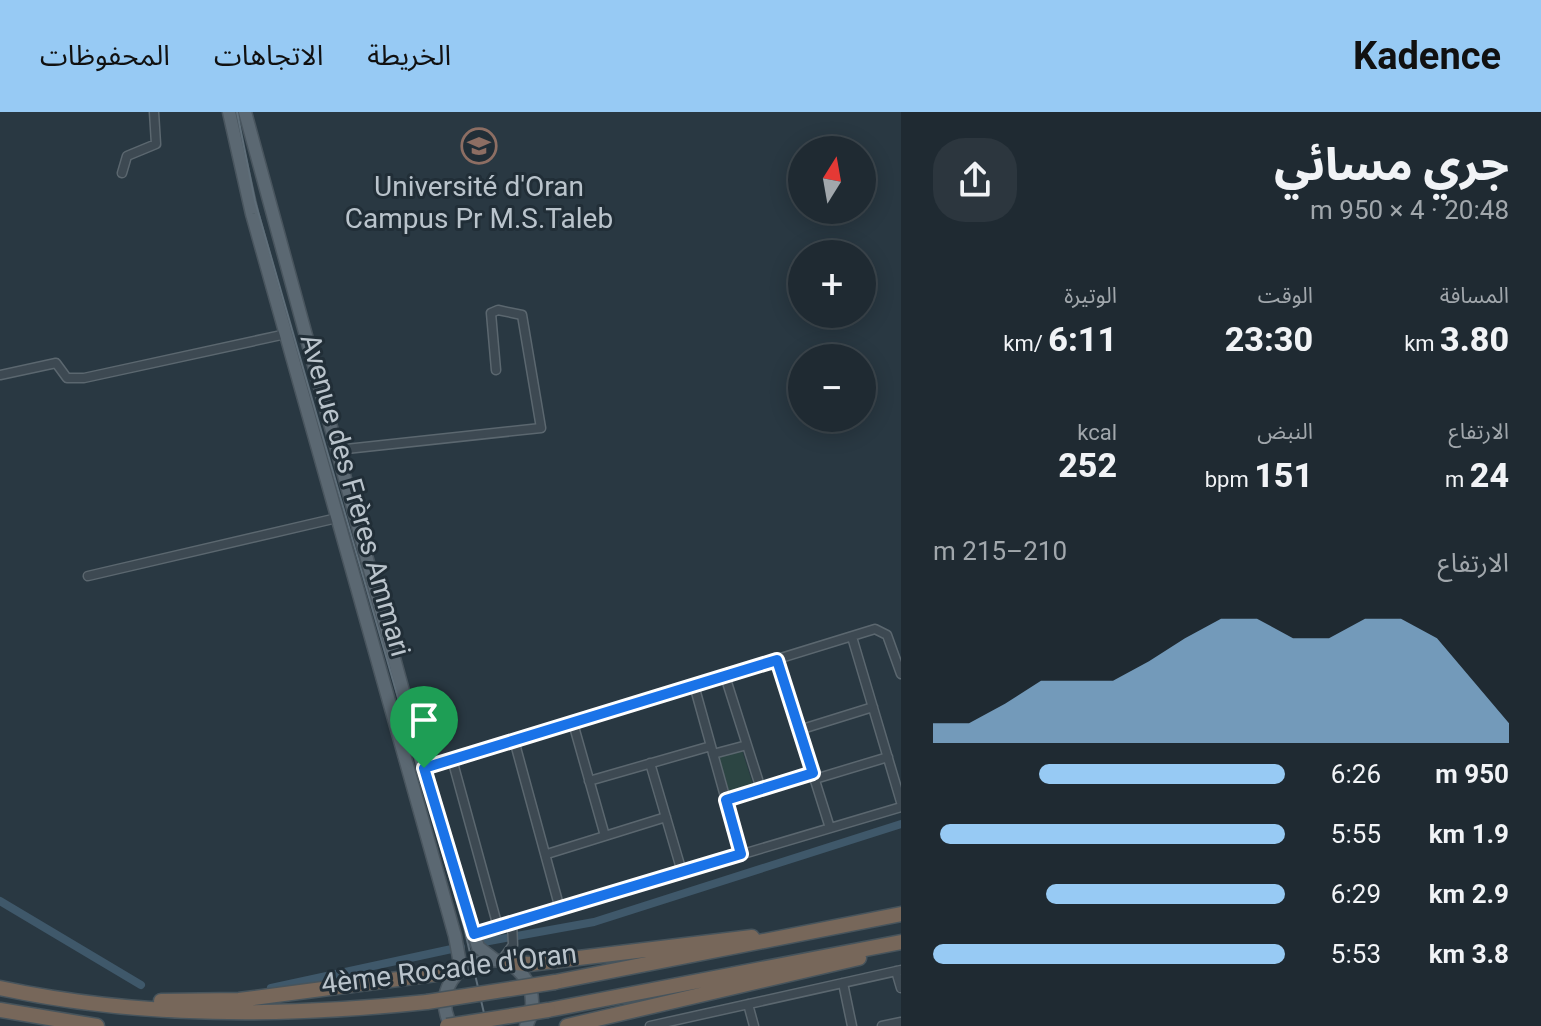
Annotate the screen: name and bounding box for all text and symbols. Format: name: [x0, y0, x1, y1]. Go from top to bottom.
text: Kadence: [1353, 34, 1501, 78]
text: المحفوظات: [40, 39, 170, 72]
text: الاتجاهات: [214, 39, 323, 72]
text: الخريطة: [367, 39, 451, 72]
school or university icon: Université d'Oran Campus Pr M.S.Taleb: [460, 127, 498, 165]
north arrow: [788, 136, 876, 224]
map controls: [788, 136, 876, 432]
button: share: [933, 138, 1017, 222]
text: جري مسائي: [1274, 139, 1509, 191]
place label: Université d'Oran Campus Pr M.S.Taleb: [345, 170, 613, 235]
text: 20:48 · 4 × 950 m: [1310, 195, 1509, 225]
button: +: [788, 240, 876, 328]
text: الوتيرة: [1064, 283, 1117, 308]
text: الوقت: [1258, 283, 1313, 308]
text: المسافة: [1440, 283, 1509, 308]
text: 6:11: [1048, 319, 1117, 359]
text: 23:30: [1225, 319, 1313, 359]
text: 3.80: [1440, 319, 1509, 359]
street label: Avenue des Frères Ammari: [294, 330, 417, 660]
text: /km: [1003, 331, 1048, 356]
text: km: [1404, 331, 1440, 356]
button: −: [788, 344, 876, 432]
text: النبض: [1257, 419, 1313, 444]
text: الارتفاع: [1449, 419, 1509, 444]
text: kcal: [1077, 420, 1117, 445]
text: 252: [1058, 445, 1117, 485]
text: 151: [1254, 455, 1313, 495]
text: 24: [1470, 455, 1509, 495]
text: bpm: [1205, 467, 1254, 492]
text: m: [1445, 467, 1470, 492]
text: 210–215 m: [933, 536, 1067, 566]
text: الارتفاع: [1438, 548, 1509, 578]
pin: [390, 686, 458, 768]
icon: arrive: [402, 698, 446, 742]
text: 6:26: [1331, 759, 1381, 789]
text: 950 m: [1435, 759, 1509, 789]
text: 5:55: [1331, 819, 1381, 849]
text: 1.9 km: [1429, 819, 1509, 849]
text: 6:29: [1331, 879, 1381, 909]
text: 2.9 km: [1429, 879, 1509, 909]
street label: 4ème Rocade d'Oran: [319, 936, 579, 1001]
text: 5:53: [1331, 939, 1381, 969]
text: 3.8 km: [1429, 939, 1509, 969]

